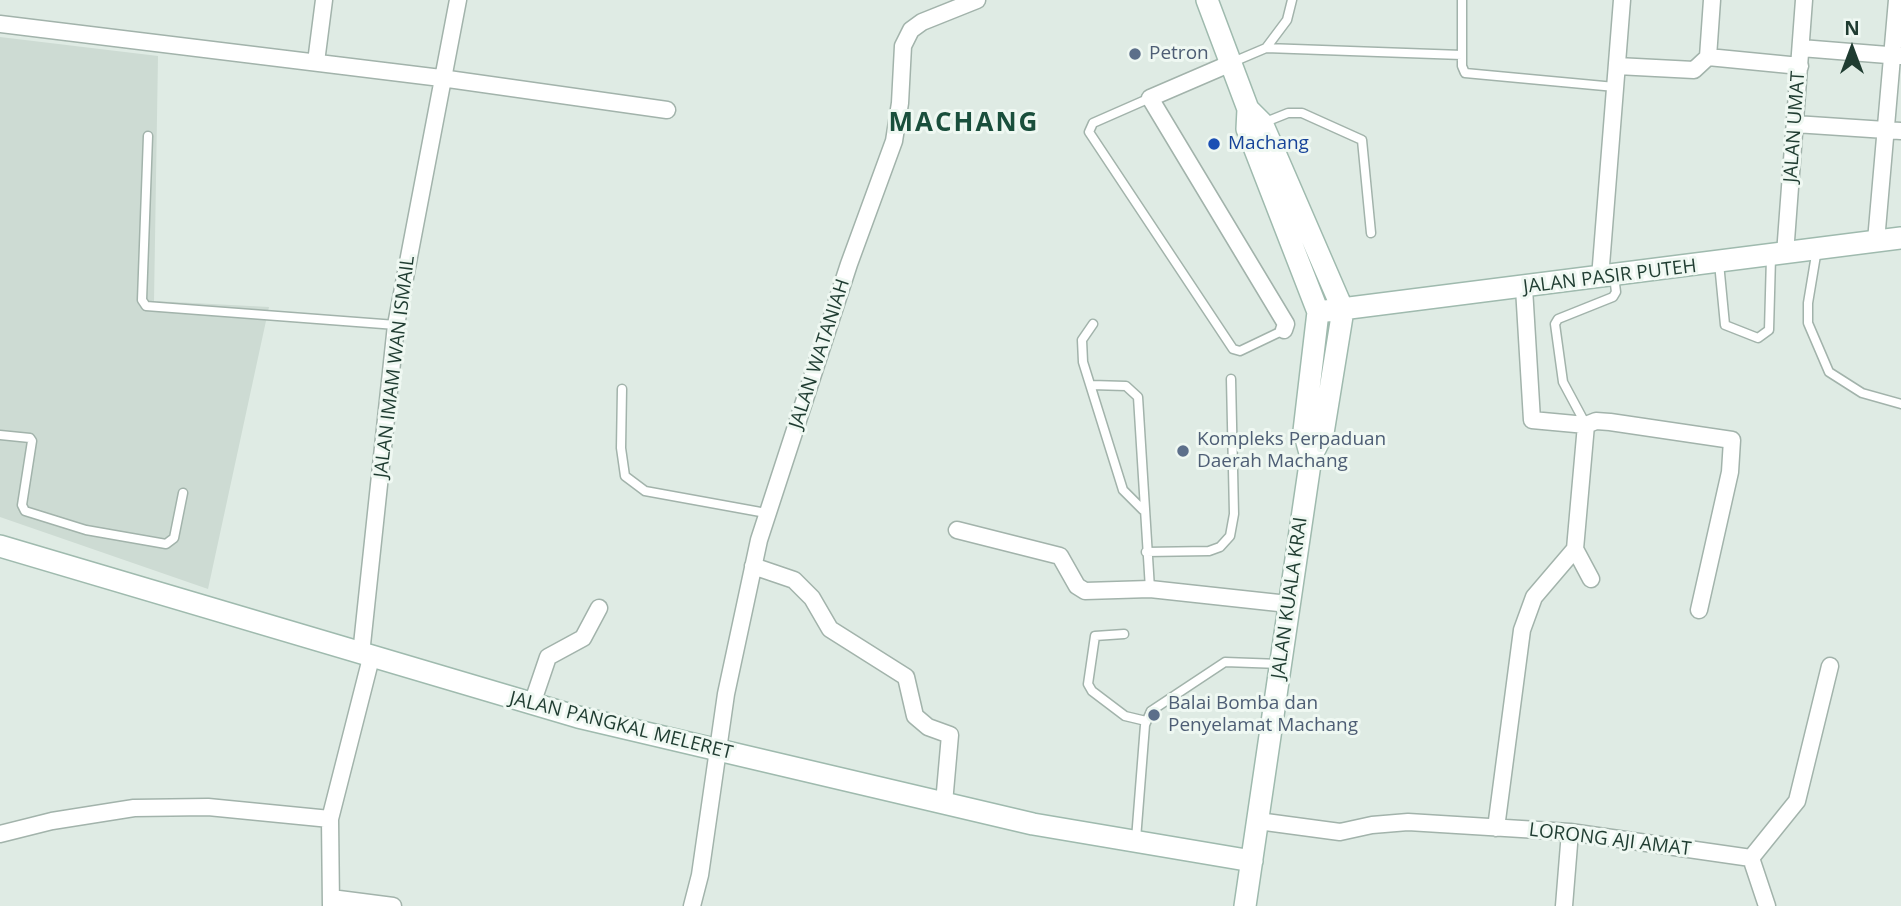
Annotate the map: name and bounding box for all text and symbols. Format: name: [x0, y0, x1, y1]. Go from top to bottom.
north arrow: [1817, 14, 1887, 84]
text: N: [1844, 15, 1860, 41]
place label: Petron: [1149, 43, 1209, 65]
marker: Petron: [1127, 46, 1143, 62]
street label: JALAN UMAT: [1780, 70, 1810, 184]
district label: MACHANG: [889, 108, 1039, 140]
place label: Machang: [1228, 133, 1309, 155]
marker: Machang: [1206, 136, 1222, 152]
street label: JALAN IMAM WAN ISMAIL: [370, 255, 420, 479]
street label: JALAN PASIR PUTEH: [1522, 255, 1698, 299]
street label: JALAN WATANIAH: [785, 276, 855, 432]
place label: Kompleks Perpaduan Daerah Machang: [1197, 429, 1386, 473]
marker: Kompleks Perpaduan Daerah Machang: [1175, 443, 1191, 459]
street label: JALAN KUALA KRAI: [1267, 516, 1313, 680]
street label: JALAN PANGKAL MELERET: [507, 687, 735, 765]
place label: Balai Bomba dan Penyelamat Machang: [1168, 693, 1358, 737]
marker: Balai Bomba dan Penyelamat Machang: [1146, 707, 1162, 723]
street label: LORONG AJI AMAT: [1528, 819, 1692, 861]

